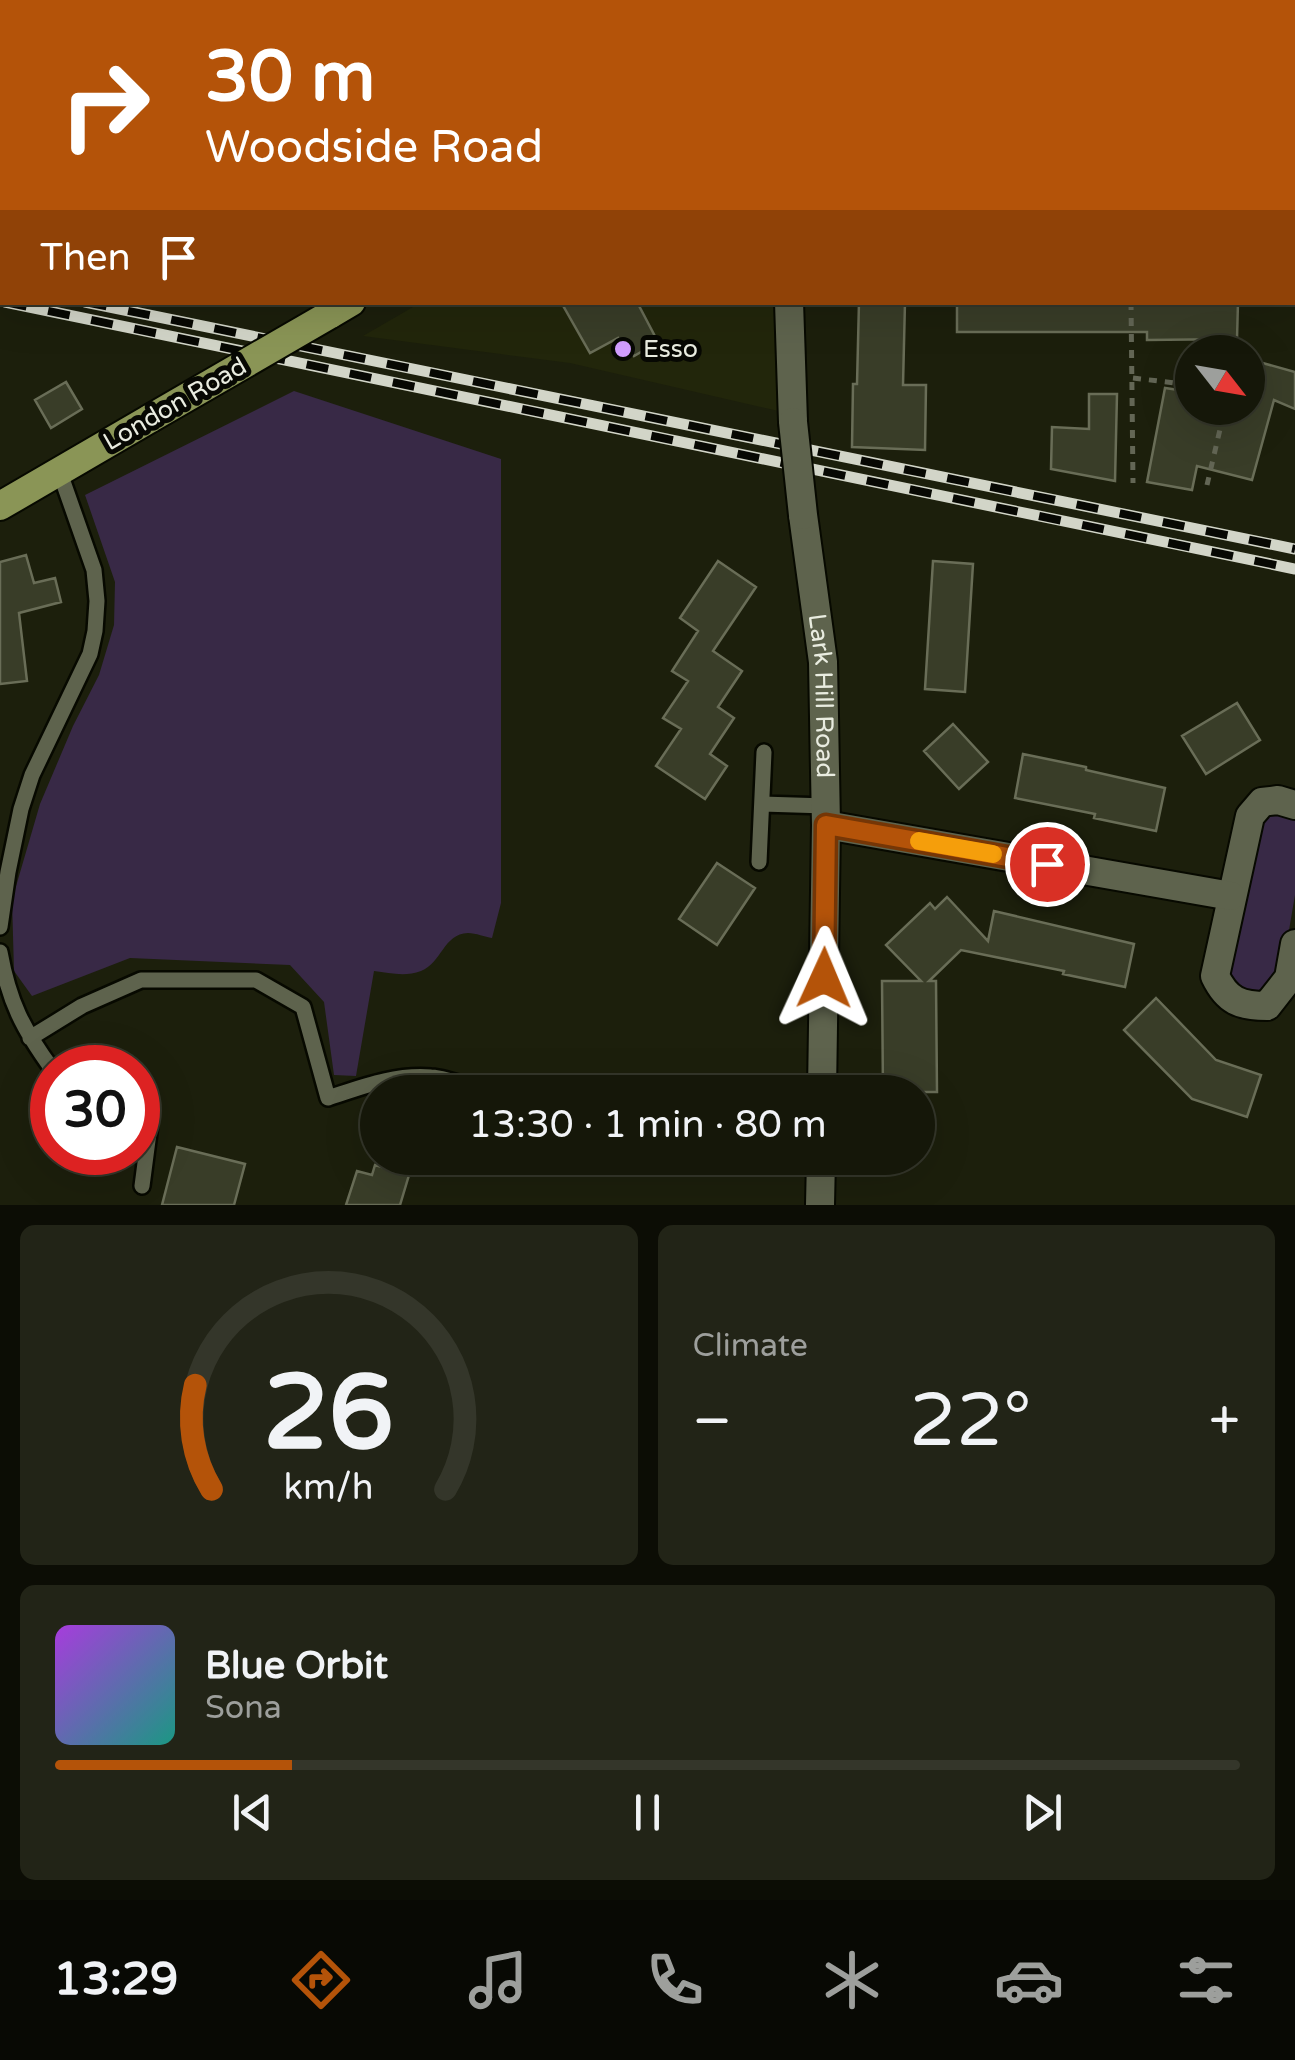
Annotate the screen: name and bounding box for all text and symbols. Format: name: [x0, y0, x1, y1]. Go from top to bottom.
text: 30 m: [205, 36, 375, 120]
icon: right: [40, 40, 170, 170]
text: Woodside Road: [205, 121, 543, 175]
icon: arrive: [151, 230, 206, 285]
text: Then: [40, 235, 131, 281]
place label: Esso: [643, 334, 698, 364]
north arrow: [1175, 335, 1265, 425]
map controls: [1175, 335, 1265, 425]
marker: Esso: [612, 338, 634, 360]
street label: London Road: [98, 351, 252, 457]
street label: Lark Hill Road: [802, 612, 840, 778]
pin: [1005, 822, 1090, 907]
icon: arrive: [1020, 837, 1075, 892]
position arrow: [772, 926, 876, 1030]
speed limit sign: 30: [30, 1045, 160, 1175]
text: 13:30 · 1 min · 80 m: [468, 1102, 827, 1148]
text: Climate: [693, 1327, 808, 1365]
text: 26: [263, 1352, 394, 1477]
text: 22°: [909, 1376, 1032, 1466]
text: −: [693, 1389, 732, 1455]
text: +: [1209, 1389, 1240, 1455]
text: km/h: [284, 1466, 374, 1509]
text: Blue Orbit: [205, 1643, 388, 1689]
text: Sona: [205, 1689, 282, 1727]
icon: previous: [225, 1785, 280, 1840]
icon: pause: [620, 1785, 675, 1840]
icon: next: [1015, 1785, 1070, 1840]
icon: directions: [286, 1945, 356, 2015]
icon: music: [463, 1945, 533, 2015]
icon: phone: [640, 1945, 710, 2015]
icon: climate: [817, 1945, 887, 2015]
icon: car: [994, 1945, 1064, 2015]
icon: filters: [1171, 1945, 1241, 2015]
text: 13:29: [54, 1953, 178, 2007]

